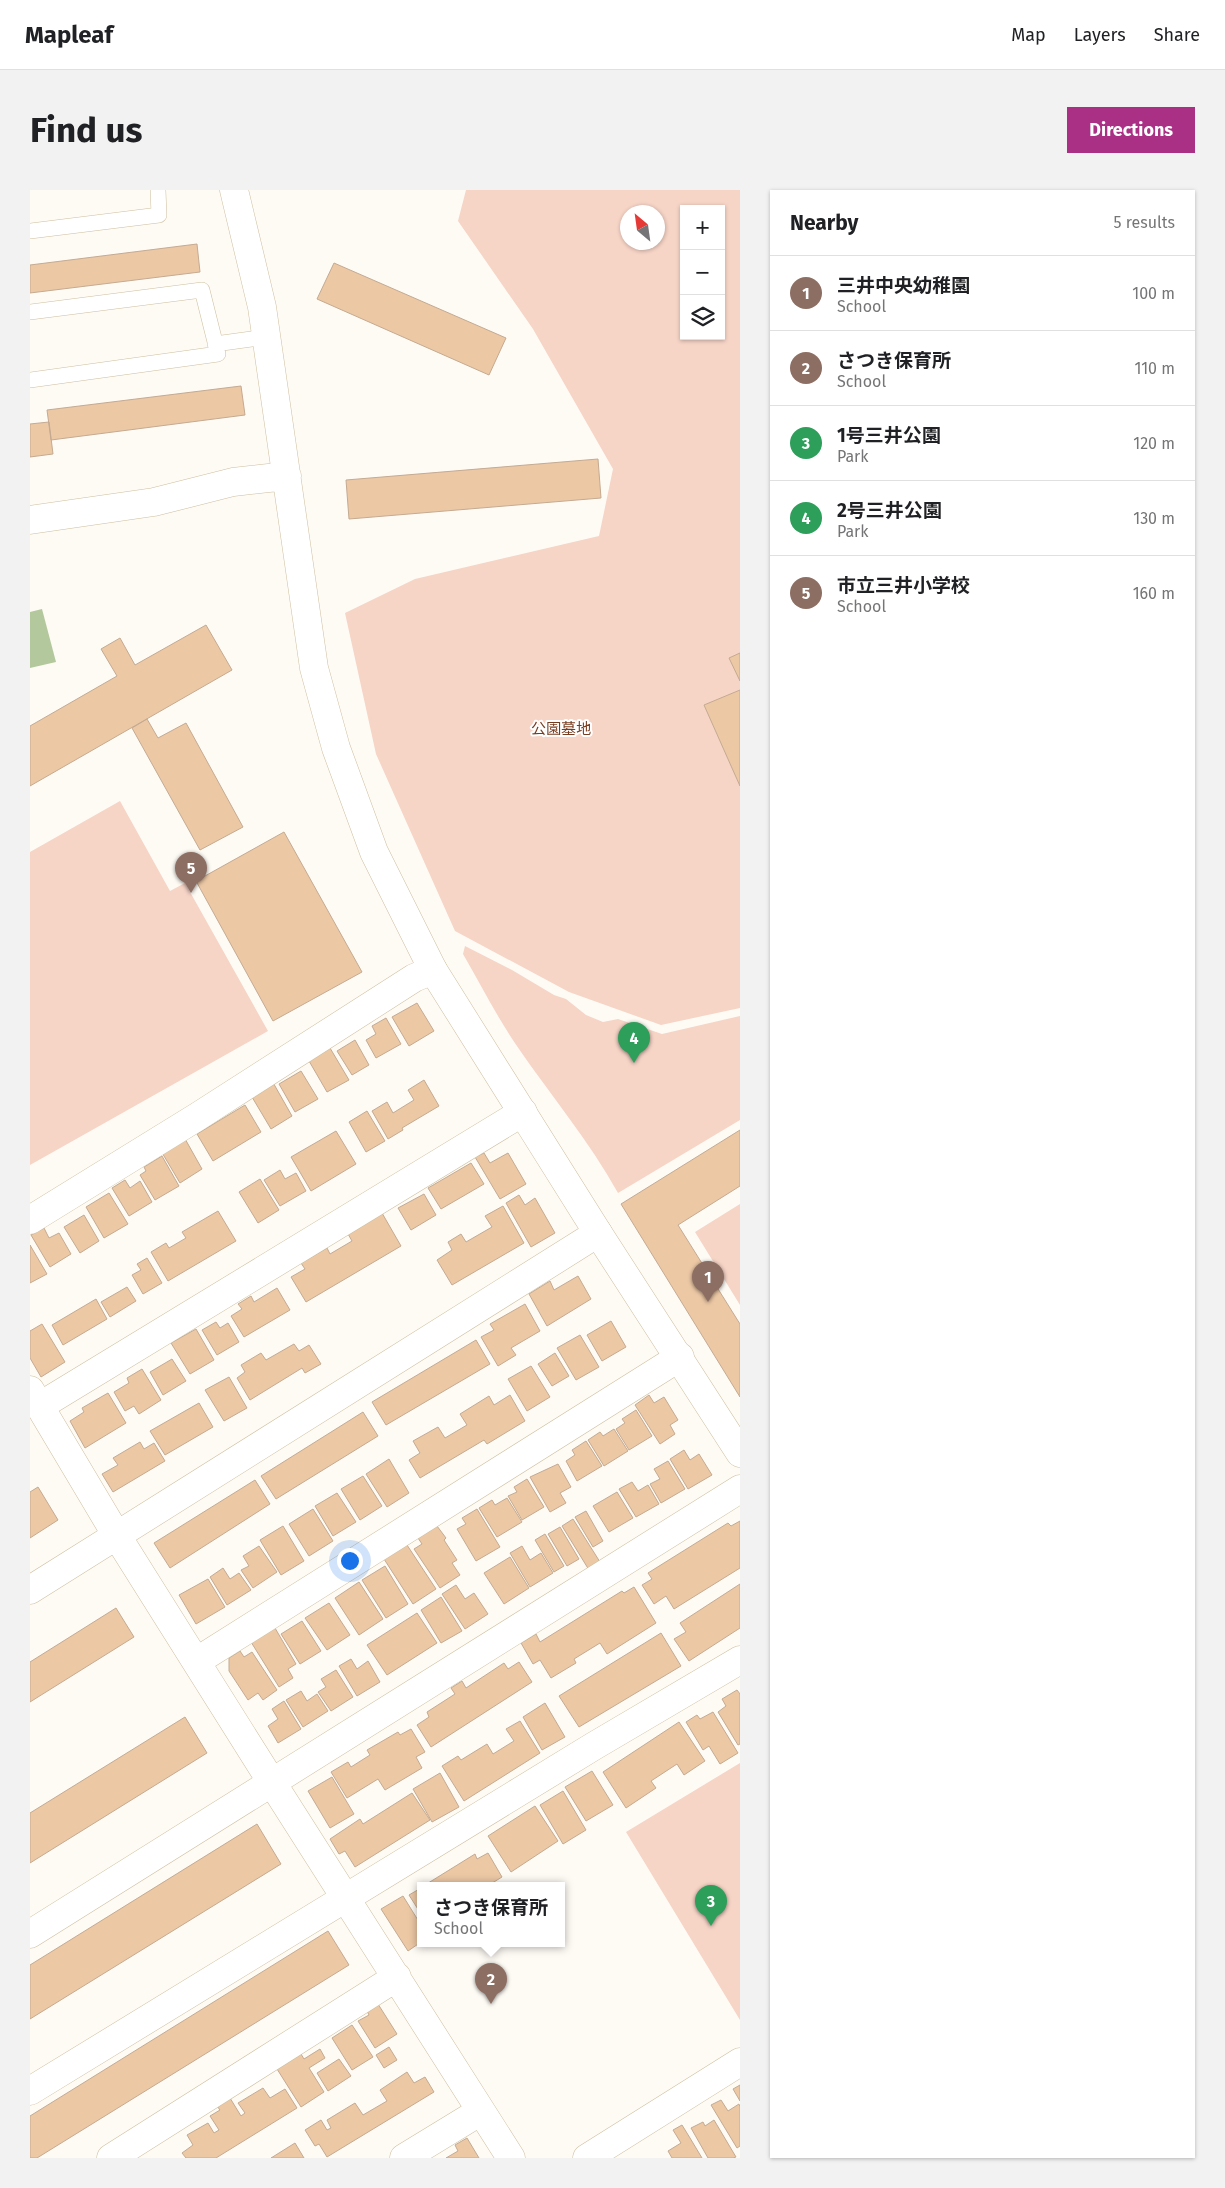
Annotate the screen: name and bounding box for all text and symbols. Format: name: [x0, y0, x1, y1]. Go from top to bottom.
text: Mapleaf: [25, 21, 113, 49]
text: Map: [1011, 24, 1046, 46]
text: Layers: [1074, 24, 1126, 46]
text: Share: [1154, 24, 1200, 46]
button: Directions: [1067, 107, 1195, 153]
text: Find us: [30, 109, 142, 151]
north arrow: [620, 205, 665, 250]
map controls: [680, 205, 725, 340]
button: +: [680, 205, 725, 250]
text: Nearby: [790, 210, 858, 236]
text: 5 results: [1114, 213, 1175, 232]
button: −: [680, 250, 725, 295]
text: 三井中央幼稚園: [837, 274, 970, 297]
text: 1: [802, 284, 810, 303]
text: 100 m: [1132, 284, 1175, 303]
button: layers: [680, 295, 725, 340]
text: School: [837, 297, 886, 316]
text: さつき保育所: [837, 349, 951, 372]
text: 2: [802, 359, 810, 378]
text: 110 m: [1134, 359, 1175, 378]
text: School: [837, 372, 886, 391]
text: 1号三井公園: [837, 424, 941, 447]
text: 3: [802, 434, 810, 453]
text: 120 m: [1133, 434, 1175, 453]
text: Park: [837, 447, 869, 466]
text: 2号三井公園: [837, 499, 942, 522]
text: 4: [801, 509, 811, 528]
text: 130 m: [1133, 509, 1175, 528]
text: Park: [837, 522, 869, 541]
text: 市立三井小学校: [837, 574, 970, 597]
text: 5: [802, 584, 810, 603]
text: 160 m: [1133, 584, 1175, 603]
text: School: [837, 597, 886, 616]
park label: 公園墓地: [531, 720, 591, 738]
pin: 5: [175, 852, 207, 893]
pin: 4: [618, 1022, 650, 1063]
pin: 1: [692, 1261, 724, 1302]
your location: [337, 1548, 363, 1574]
popup: [417, 1882, 565, 1947]
pin: 3: [695, 1885, 727, 1926]
text: さつき保育所: [434, 1896, 548, 1919]
text: School: [434, 1919, 483, 1938]
pin: 2: [475, 1963, 507, 2004]

